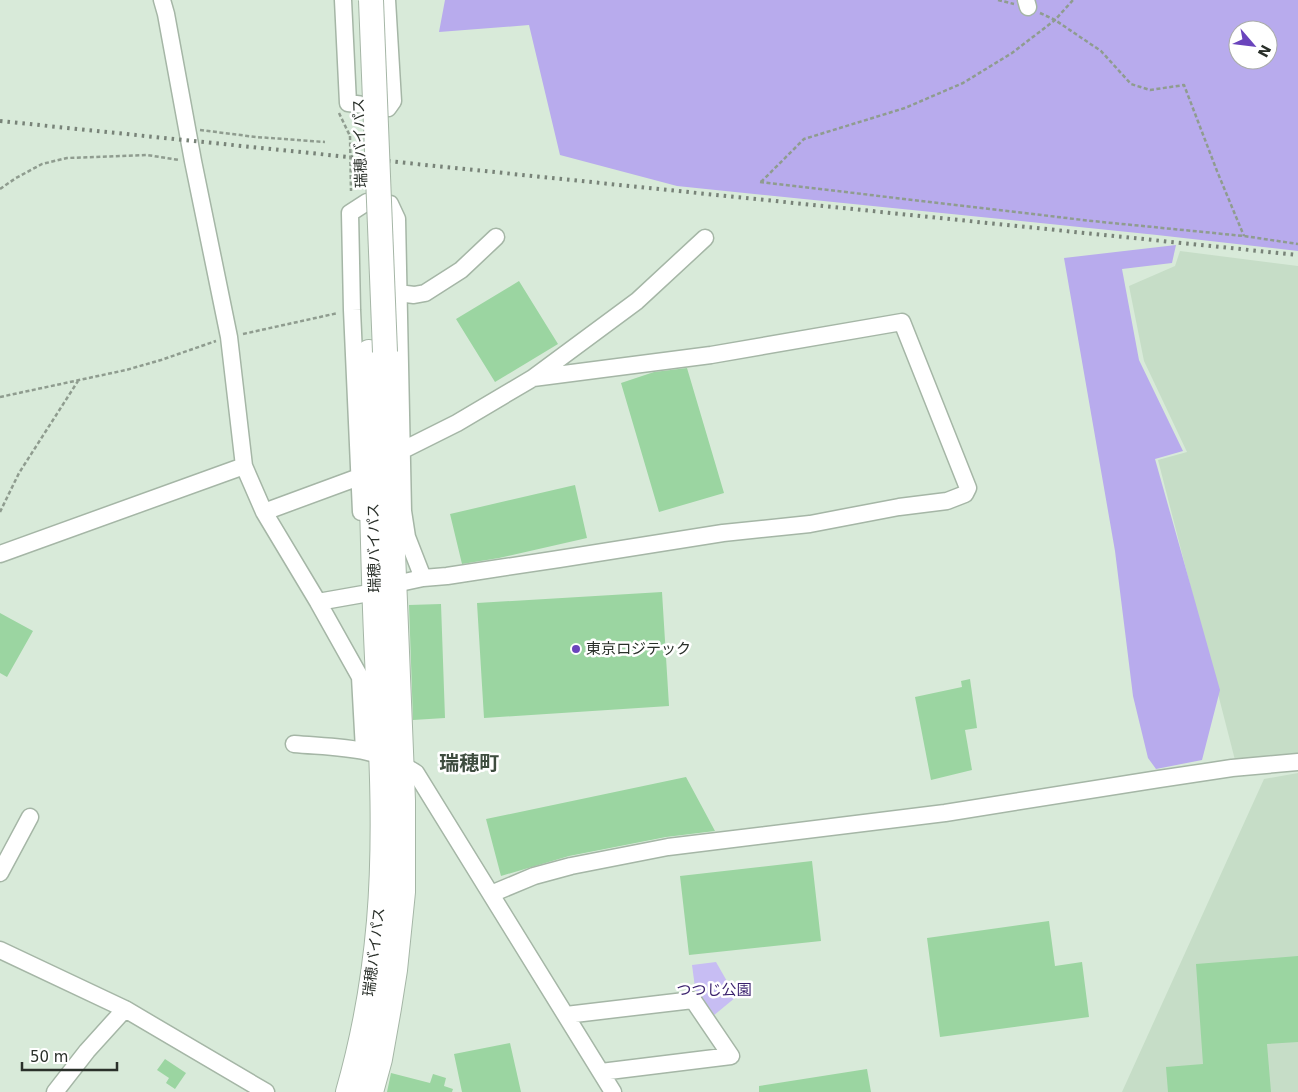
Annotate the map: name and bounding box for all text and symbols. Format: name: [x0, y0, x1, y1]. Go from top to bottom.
north arrow: [1228, 20, 1278, 70]
text: N: [1255, 42, 1274, 60]
street label: 瑞穂バイパス: [349, 98, 371, 188]
street label: 瑞穂バイパス: [364, 503, 384, 593]
place label: 東京ロジテック: [586, 640, 691, 658]
marker: 東京ロジテック: [570, 643, 582, 655]
district label: 瑞穂町: [439, 751, 499, 775]
street label: 瑞穂バイパス: [360, 906, 388, 998]
park label: つつじ公園: [676, 981, 752, 999]
scale bar: [22, 1040, 118, 1072]
text: 50 m: [30, 1048, 68, 1066]

